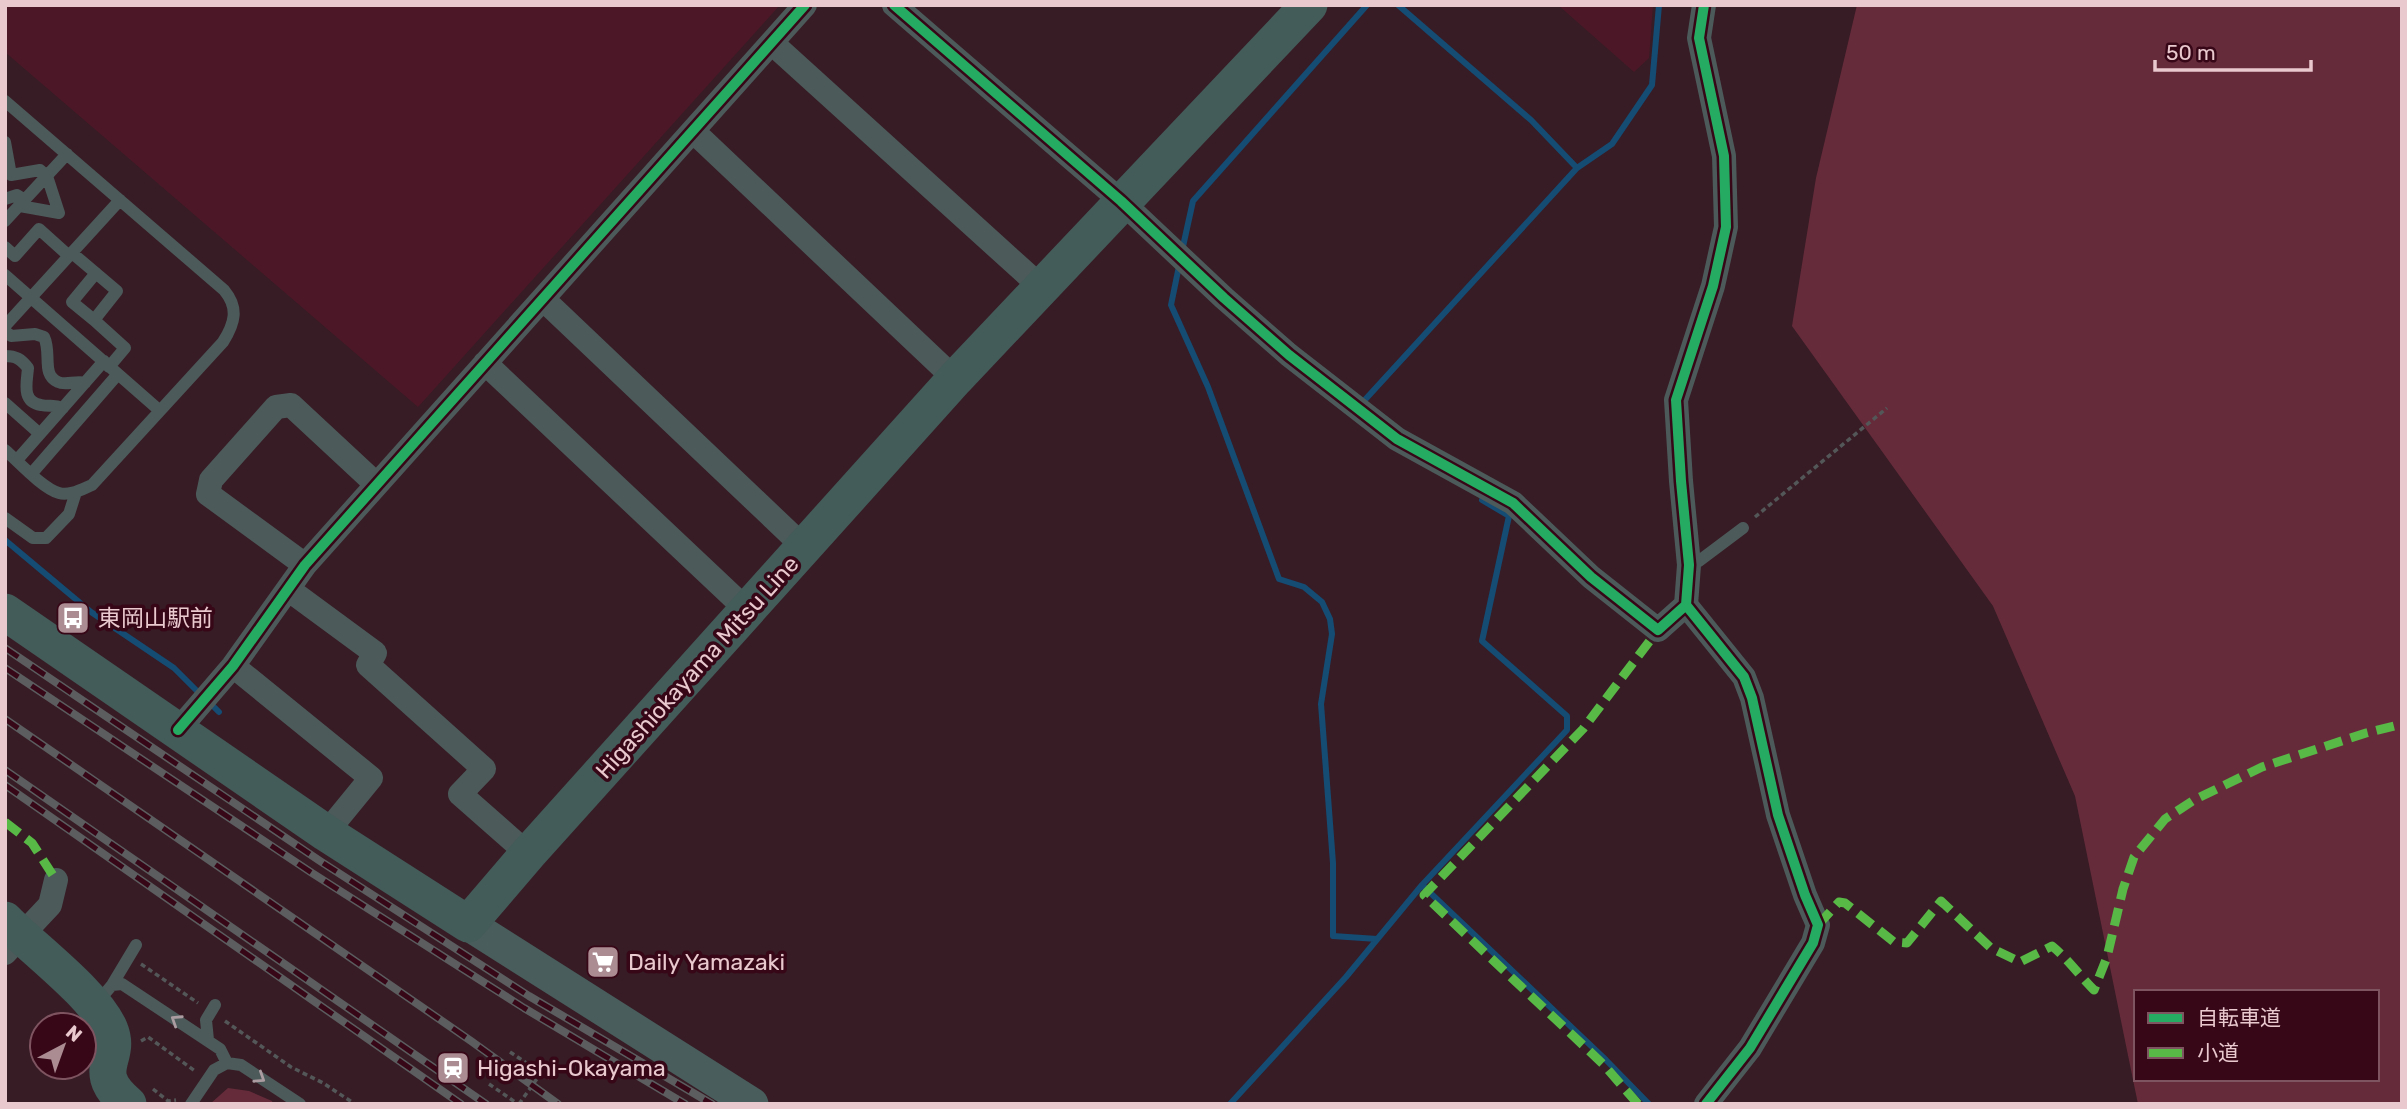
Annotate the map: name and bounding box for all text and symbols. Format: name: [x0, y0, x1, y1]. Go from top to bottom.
scale bar: [2155, 28, 2311, 72]
text: 50 m: [2166, 40, 2216, 65]
street label: Higashiokayama Mitsu Line: [590, 550, 804, 784]
bus stop icon: 東岡山駅前: [54, 599, 92, 637]
place label: 東岡山駅前: [98, 604, 213, 632]
supermarket icon: Daily Yamazaki: [584, 943, 622, 981]
place label: Daily Yamazaki: [628, 948, 785, 976]
legend: [2134, 990, 2379, 1081]
text: 自転車道: [2197, 1005, 2281, 1030]
north arrow: [28, 1011, 98, 1081]
one-way arrow: [171, 1015, 184, 1028]
text: N: [61, 1020, 87, 1047]
text: 小道: [2197, 1040, 2239, 1065]
station icon: Higashi-Okayama: [434, 1049, 472, 1087]
place label: Higashi-Okayama: [477, 1054, 666, 1082]
one-way arrow: [252, 1070, 265, 1082]

